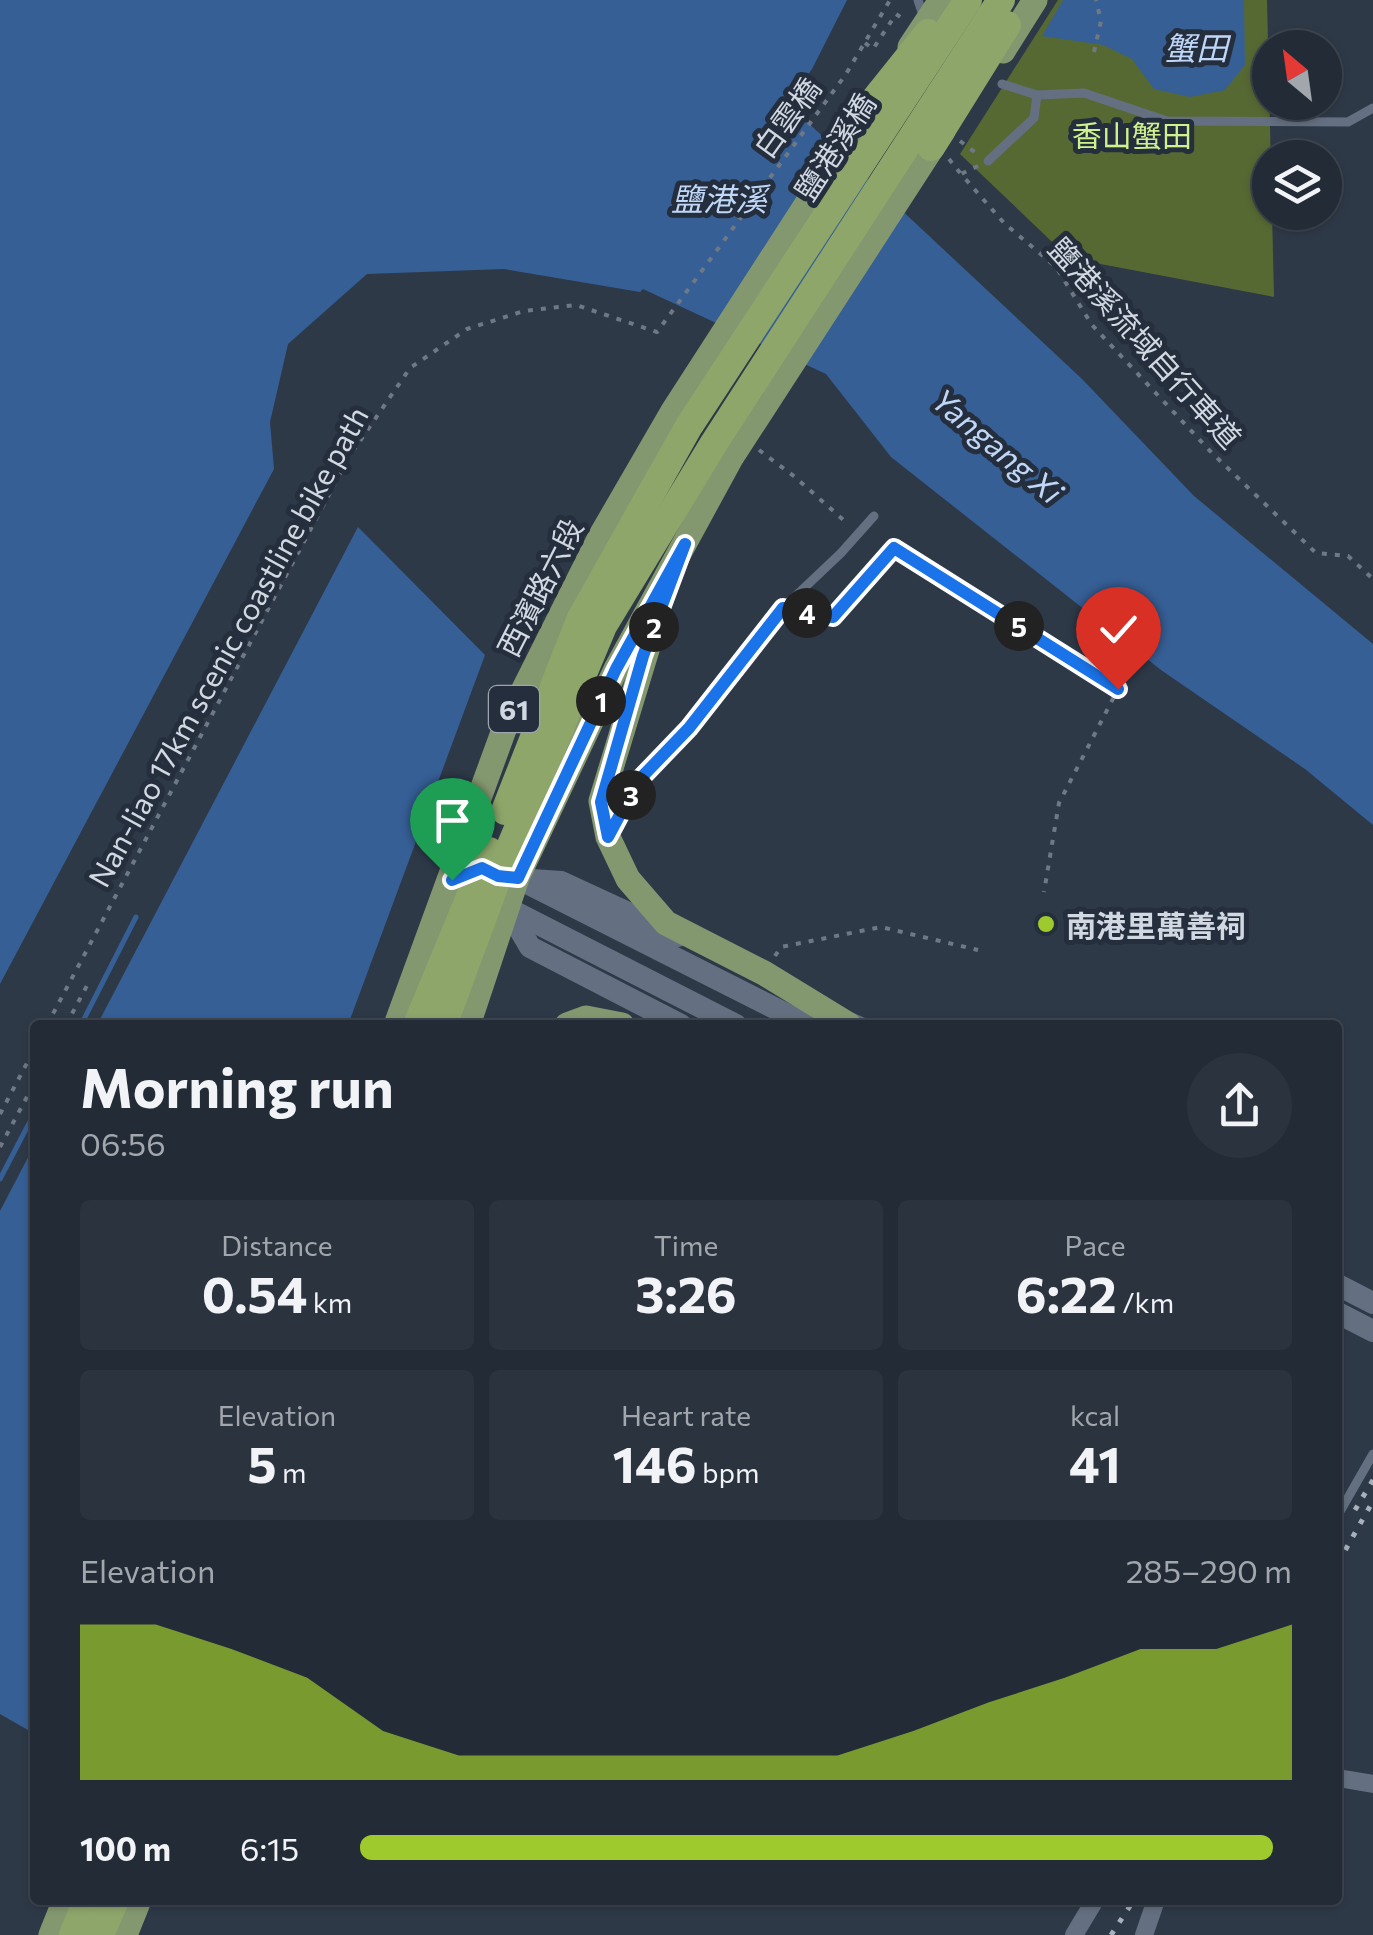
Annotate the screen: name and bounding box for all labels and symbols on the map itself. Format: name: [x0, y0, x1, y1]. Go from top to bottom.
water label: 蟹田: [1164, 27, 1232, 67]
north arrow: [1252, 30, 1342, 120]
street label: 白雲橋: [745, 70, 827, 164]
street label: 鹽港溪橋: [786, 86, 882, 206]
park label: 香山蟹田: [1072, 116, 1192, 153]
water label: 鹽港溪: [671, 178, 771, 218]
street label: 鹽港溪流域自行車道: [1042, 229, 1250, 455]
water label: Yangang Xi: [925, 379, 1073, 512]
street label: Nan-liao 17km scenic coastline bike path: [79, 399, 375, 893]
street label: 西濱路六段: [488, 512, 590, 662]
pin: [1076, 587, 1161, 690]
pin: 4: [782, 588, 832, 638]
pin: 5: [994, 601, 1044, 651]
pin: 2: [629, 602, 679, 652]
pin: 1: [576, 676, 626, 726]
road number: 61: [489, 686, 539, 732]
pin: 3: [606, 770, 656, 820]
pin: [410, 778, 495, 881]
place label: 南港里萬善祠: [1066, 906, 1246, 943]
marker: 南港里萬善祠: [1035, 913, 1057, 935]

